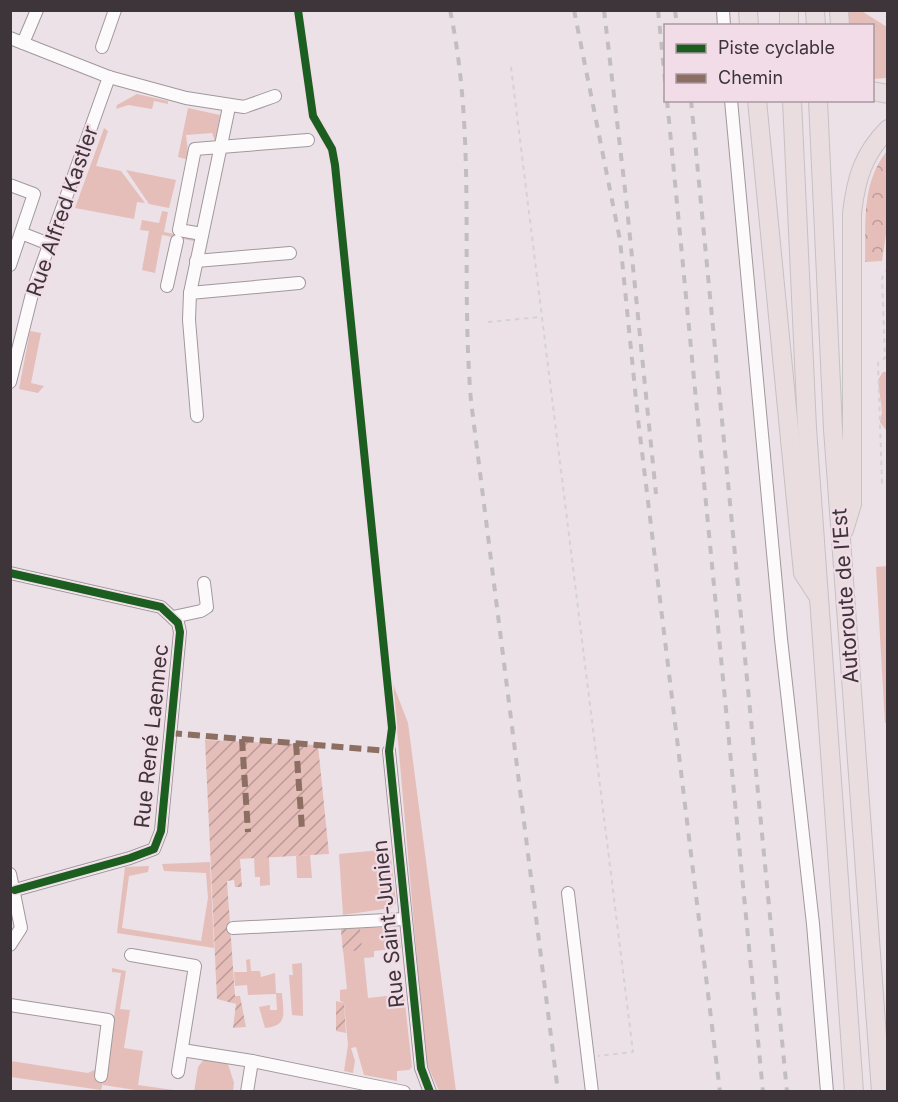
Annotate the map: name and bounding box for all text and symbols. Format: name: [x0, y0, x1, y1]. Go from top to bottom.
legend: [664, 24, 874, 102]
text: Piste cyclable: [718, 37, 835, 58]
text: Chemin: [718, 67, 783, 88]
street label: Rue Alfred Kastler: [21, 122, 103, 300]
street label: Autoroute de l’Est: [826, 507, 864, 685]
street label: Rue René Laennec: [129, 643, 173, 829]
street label: Rue Saint-Junien: [367, 839, 409, 1009]

